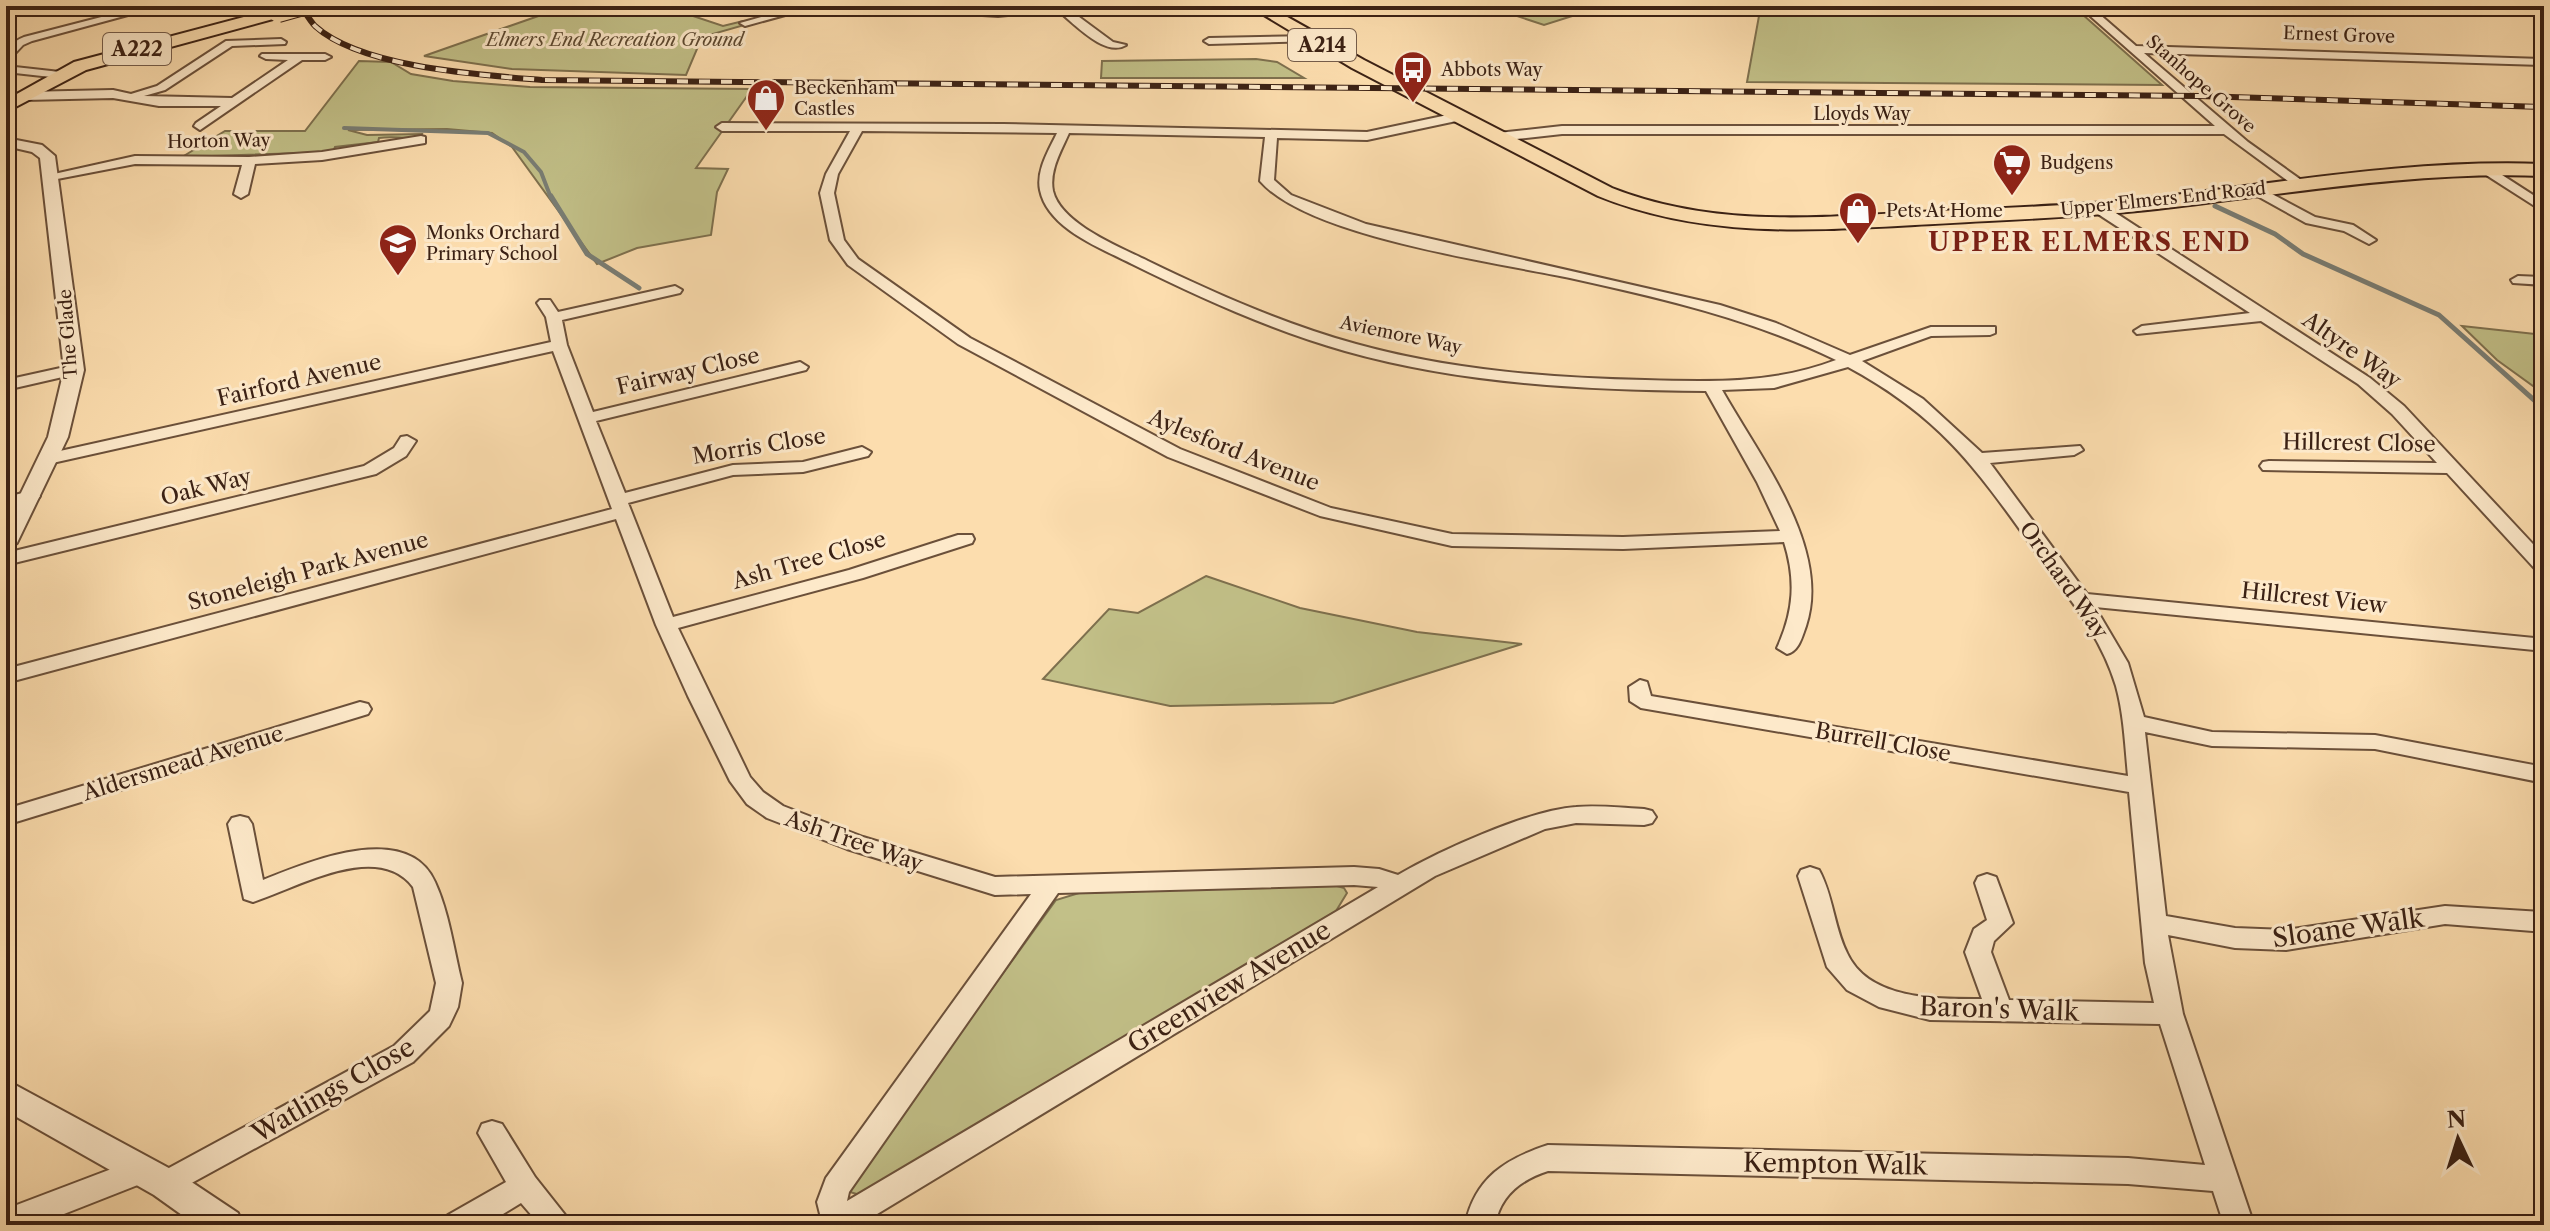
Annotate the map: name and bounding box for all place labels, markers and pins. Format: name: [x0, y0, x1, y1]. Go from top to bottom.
bus stop icon: Abbots Way: [1392, 49, 1434, 104]
place label: Abbots Way: [1440, 59, 1544, 81]
shop icon: Beckenham Castles: [745, 77, 787, 132]
place label: Beckenham Castles: [794, 77, 895, 120]
supermarket icon: Budgens: [1991, 142, 2033, 197]
place label: Budgens: [2040, 152, 2113, 174]
shop icon: Pets At Home: [1837, 190, 1879, 245]
place label: Pets At Home: [1886, 200, 2003, 222]
school or university icon: Monks Orchard Primary School: [377, 222, 419, 277]
place label: Monks Orchard Primary School: [426, 222, 560, 265]

